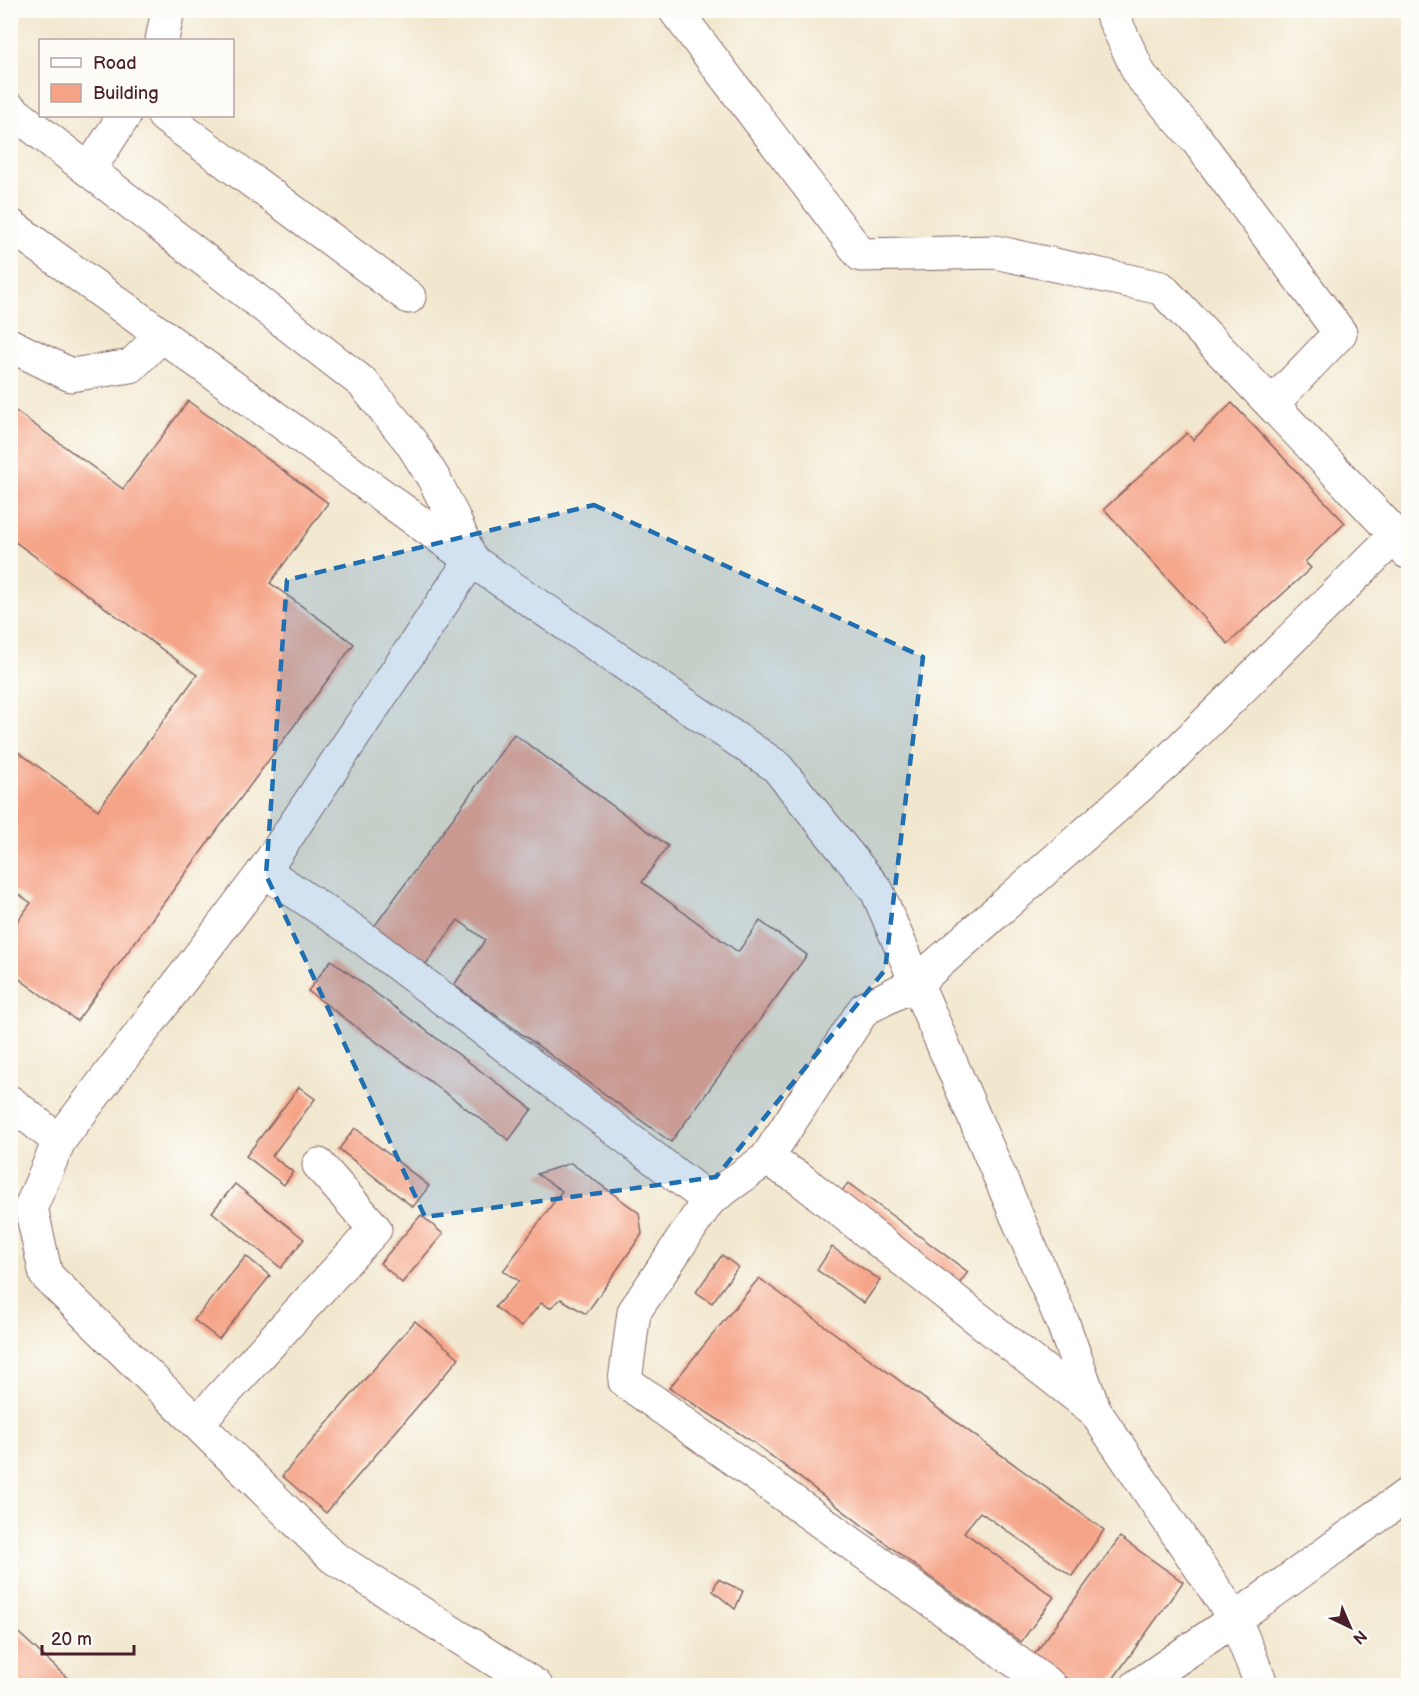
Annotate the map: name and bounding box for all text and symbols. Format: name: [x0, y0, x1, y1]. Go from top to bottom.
legend: [39, 39, 234, 117]
text: Road: [93, 53, 137, 74]
text: Building: [93, 83, 159, 104]
north arrow: [1320, 1597, 1380, 1657]
scale bar: [42, 1618, 134, 1656]
text: N: [1348, 1626, 1370, 1648]
text: 20 m: [51, 1629, 92, 1650]

